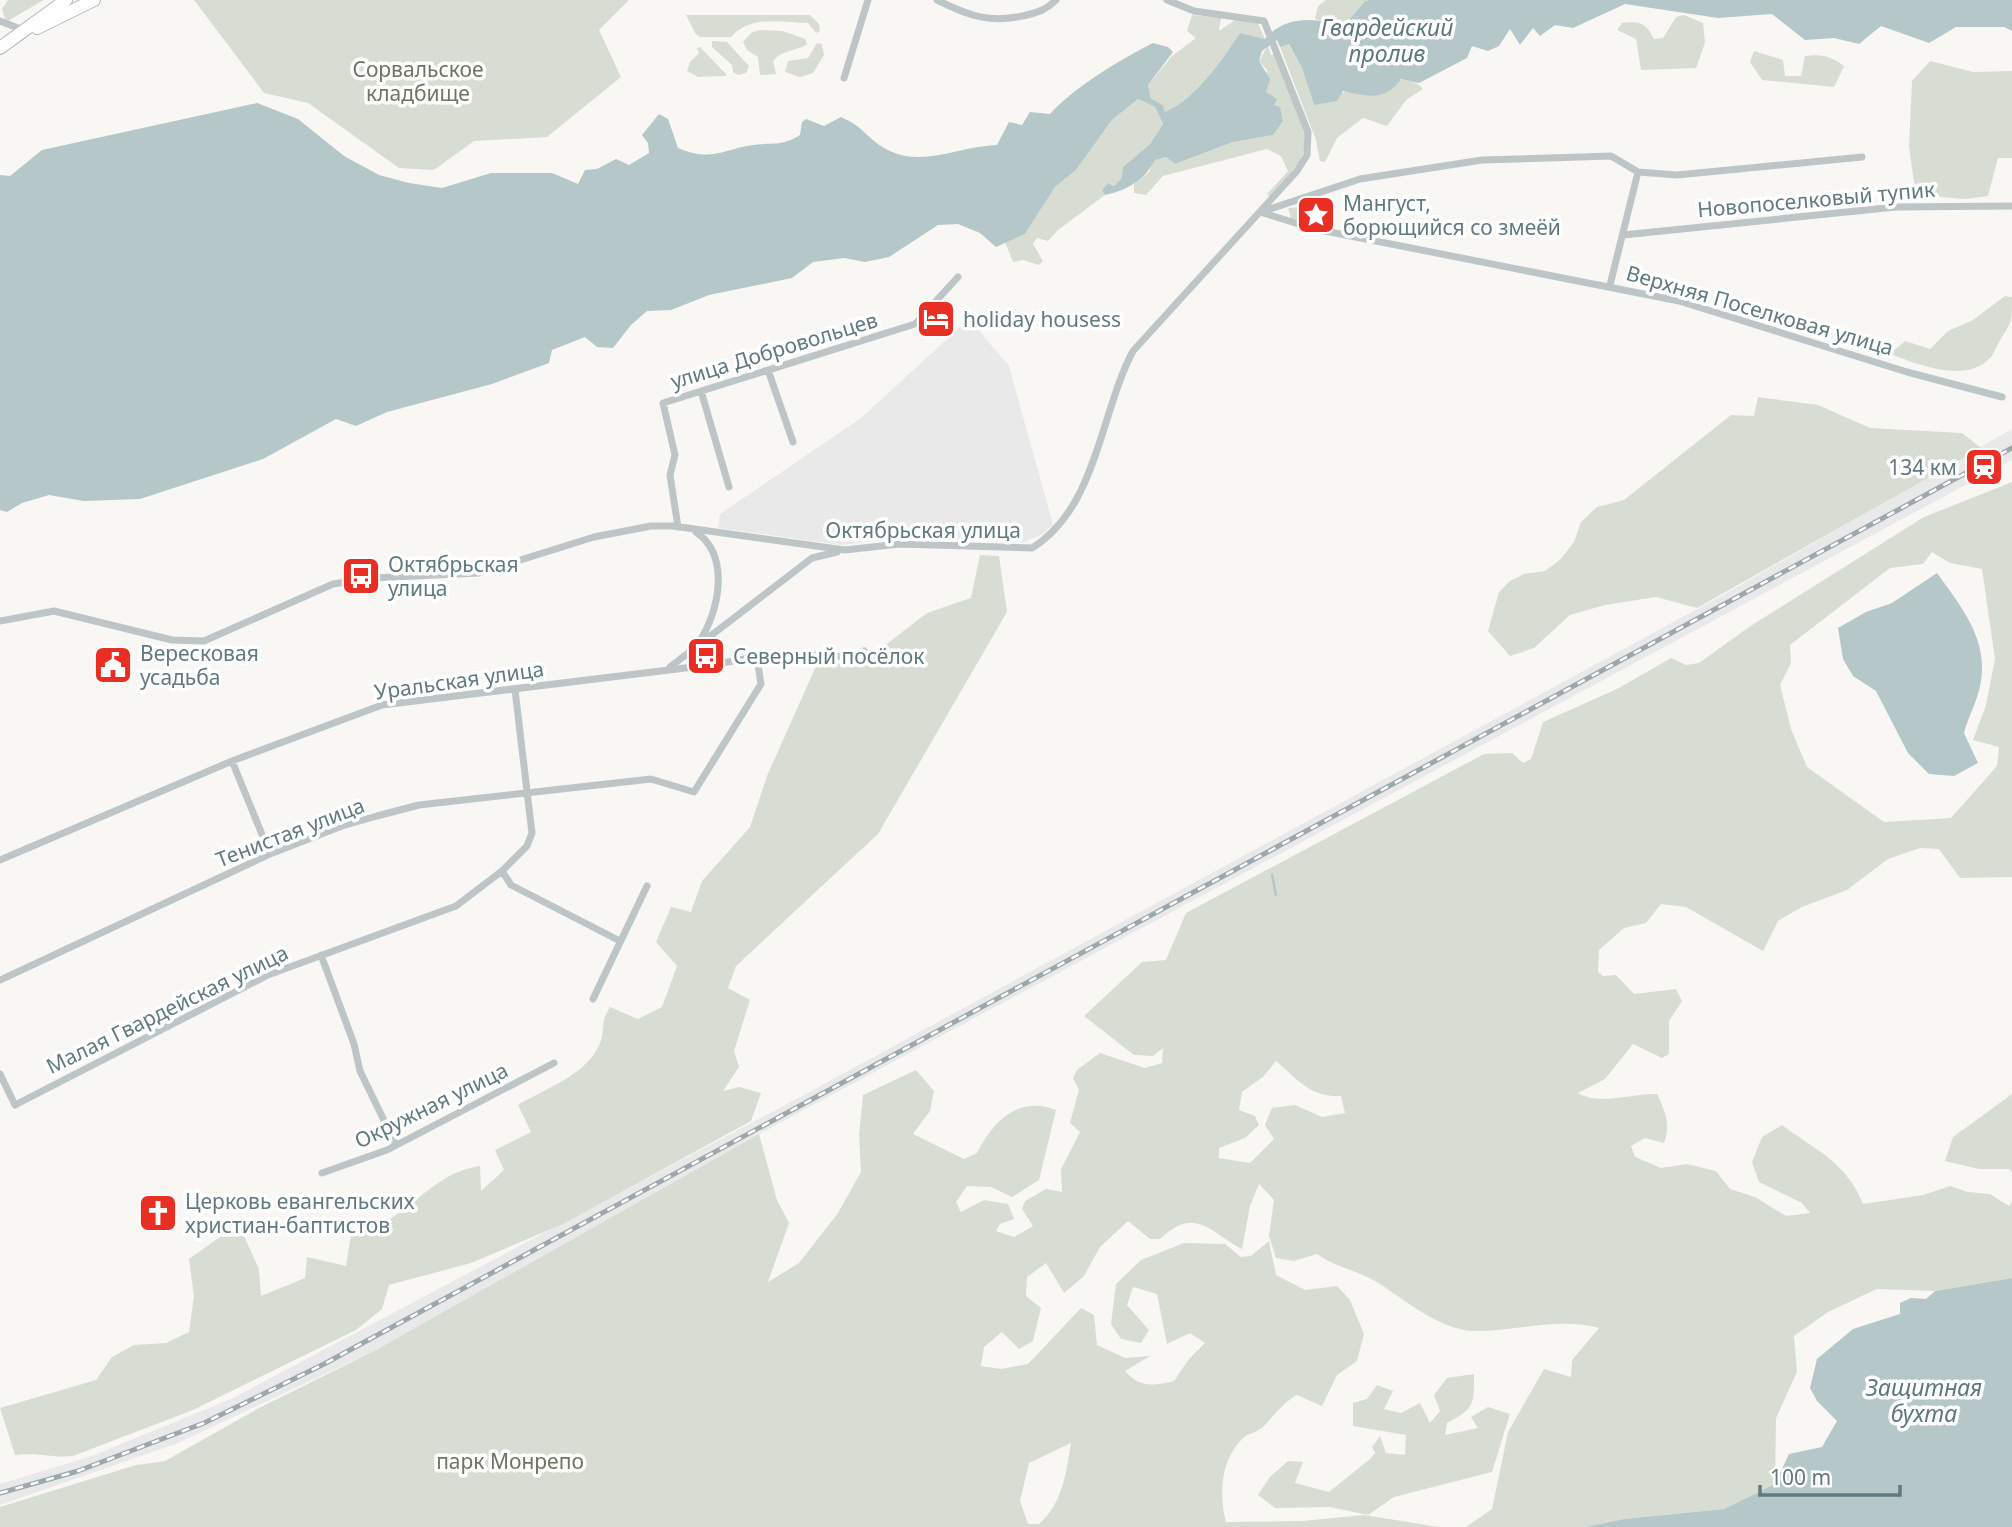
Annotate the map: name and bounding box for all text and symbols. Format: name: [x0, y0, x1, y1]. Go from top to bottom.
water label: Гвардейский пролив: [1321, 11, 1453, 69]
park label: Сорвальское кладбище: [352, 55, 484, 107]
street label: Новопоселковый тупик: [1696, 175, 1936, 223]
place label: Мангуст, борющийся со змеёй: [1343, 189, 1561, 241]
place icon: Мангуст, борющийся со змеёй: [1295, 194, 1337, 236]
street label: Верхняя Поселковая улица: [1623, 258, 1897, 362]
hotel icon: holiday housess: [915, 298, 957, 340]
street label: улица Добровольцев: [667, 305, 881, 395]
place label: holiday housess: [963, 305, 1121, 333]
station icon: 134 км: [1963, 446, 2005, 488]
place label: 134 км: [1888, 453, 1957, 481]
street label: Октябрьская улица: [825, 516, 1021, 544]
place label: Октябрьская улица: [388, 550, 519, 602]
bus stop icon: Октябрьская улица: [340, 555, 382, 597]
bus stop icon: Северный посёлок: [685, 635, 727, 677]
place label: Вересковая усадьба: [140, 639, 259, 691]
place label: Северный посёлок: [733, 642, 924, 670]
public building icon: Вересковая усадьба: [92, 644, 134, 686]
street label: Уральская улица: [372, 654, 546, 706]
street label: Тенистая улица: [212, 791, 368, 873]
street label: Малая Гвардейская улица: [41, 938, 293, 1080]
street label: Окружная улица: [350, 1056, 512, 1154]
place label: Церковь евангельских христиан-баптистов: [185, 1187, 415, 1239]
church icon: Церковь евангельских христиан-баптистов: [137, 1192, 179, 1234]
water label: Защитная бухта: [1865, 1371, 1982, 1429]
park label: парк Монрепо: [436, 1447, 584, 1475]
scale bar: [1760, 1454, 1900, 1498]
text: 100 m: [1770, 1463, 1831, 1491]

